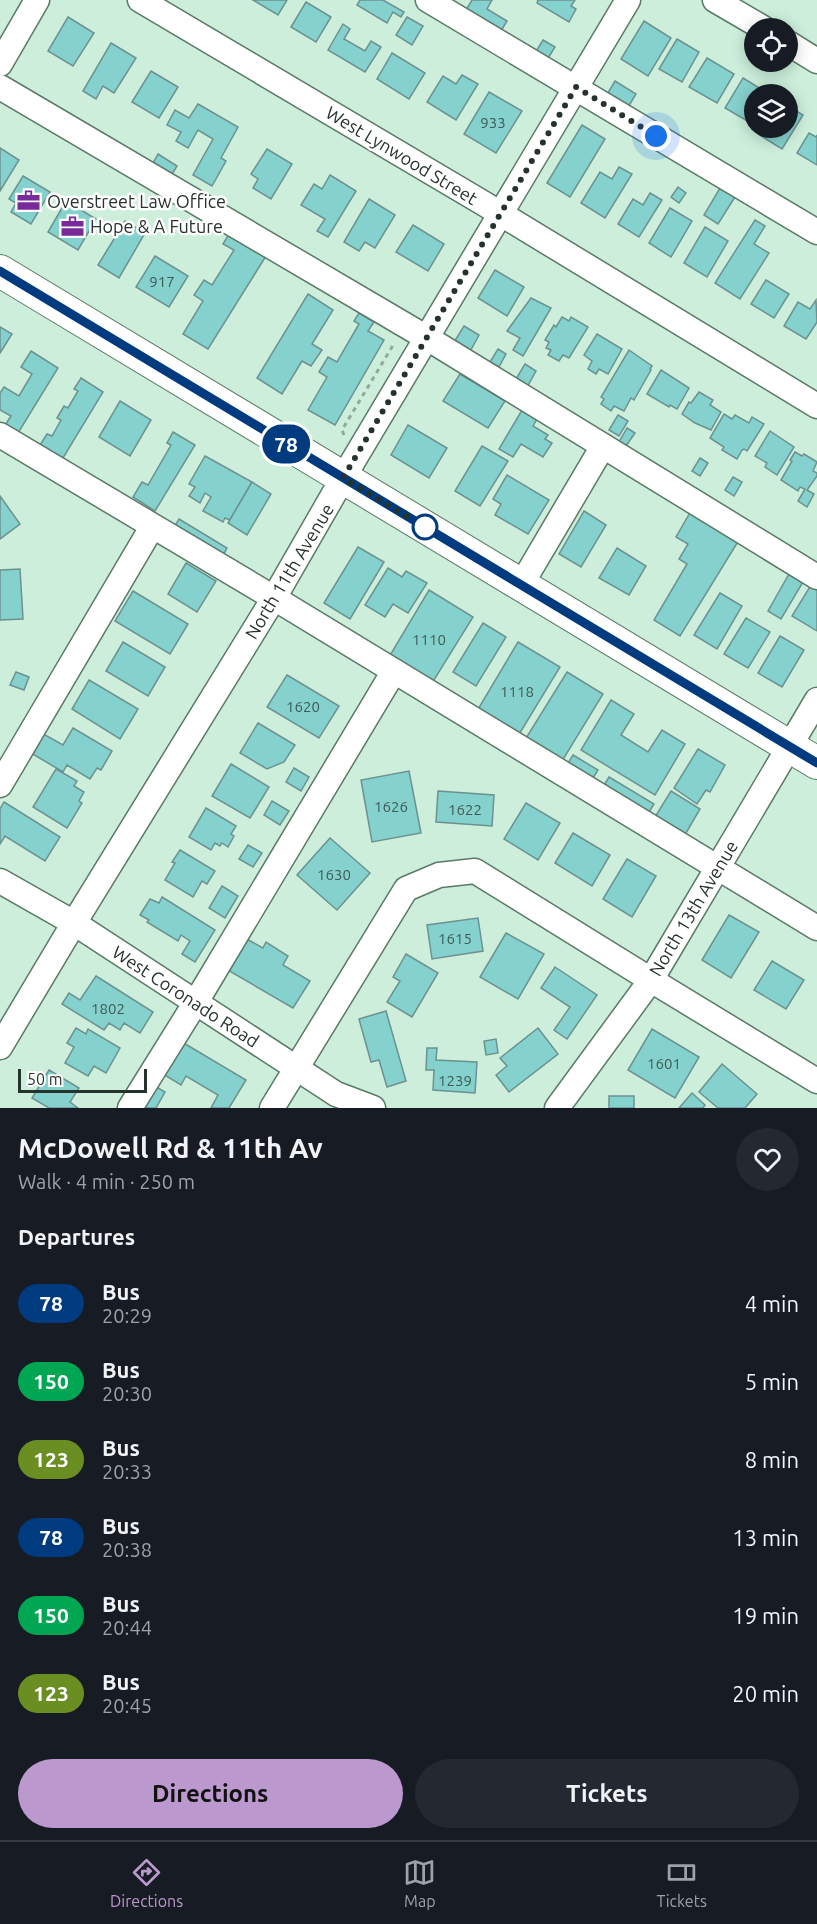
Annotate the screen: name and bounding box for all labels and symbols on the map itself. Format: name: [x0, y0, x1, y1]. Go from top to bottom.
street label: West Lynwood Street: [323, 102, 481, 208]
house number: 933: [480, 114, 506, 131]
your location: [641, 121, 671, 151]
office icon: Overstreet Law Office: [16, 188, 42, 214]
place label: Overstreet Law Office: [47, 191, 226, 211]
office icon: Hope & A Future: [59, 213, 85, 239]
place label: Hope & A Future: [90, 216, 223, 236]
house number: 917: [149, 273, 175, 290]
line badge: 78: [259, 424, 313, 464]
street label: North 11th Avenue: [241, 500, 337, 642]
unlabelled marker: [412, 514, 438, 540]
house number: 1110: [412, 631, 446, 648]
house number: 1118: [500, 683, 534, 700]
house number: 1620: [286, 698, 320, 715]
house number: 1626: [374, 798, 408, 815]
house number: 1622: [448, 801, 482, 818]
street label: North 13th Avenue: [645, 837, 741, 979]
house number: 1630: [317, 866, 351, 883]
house number: 1615: [438, 930, 472, 947]
street label: West Coronado Road: [109, 941, 263, 1051]
house number: 1802: [91, 1000, 125, 1017]
house number: 1601: [647, 1055, 681, 1072]
scale bar: [18, 1066, 147, 1094]
house number: 1239: [438, 1072, 472, 1089]

